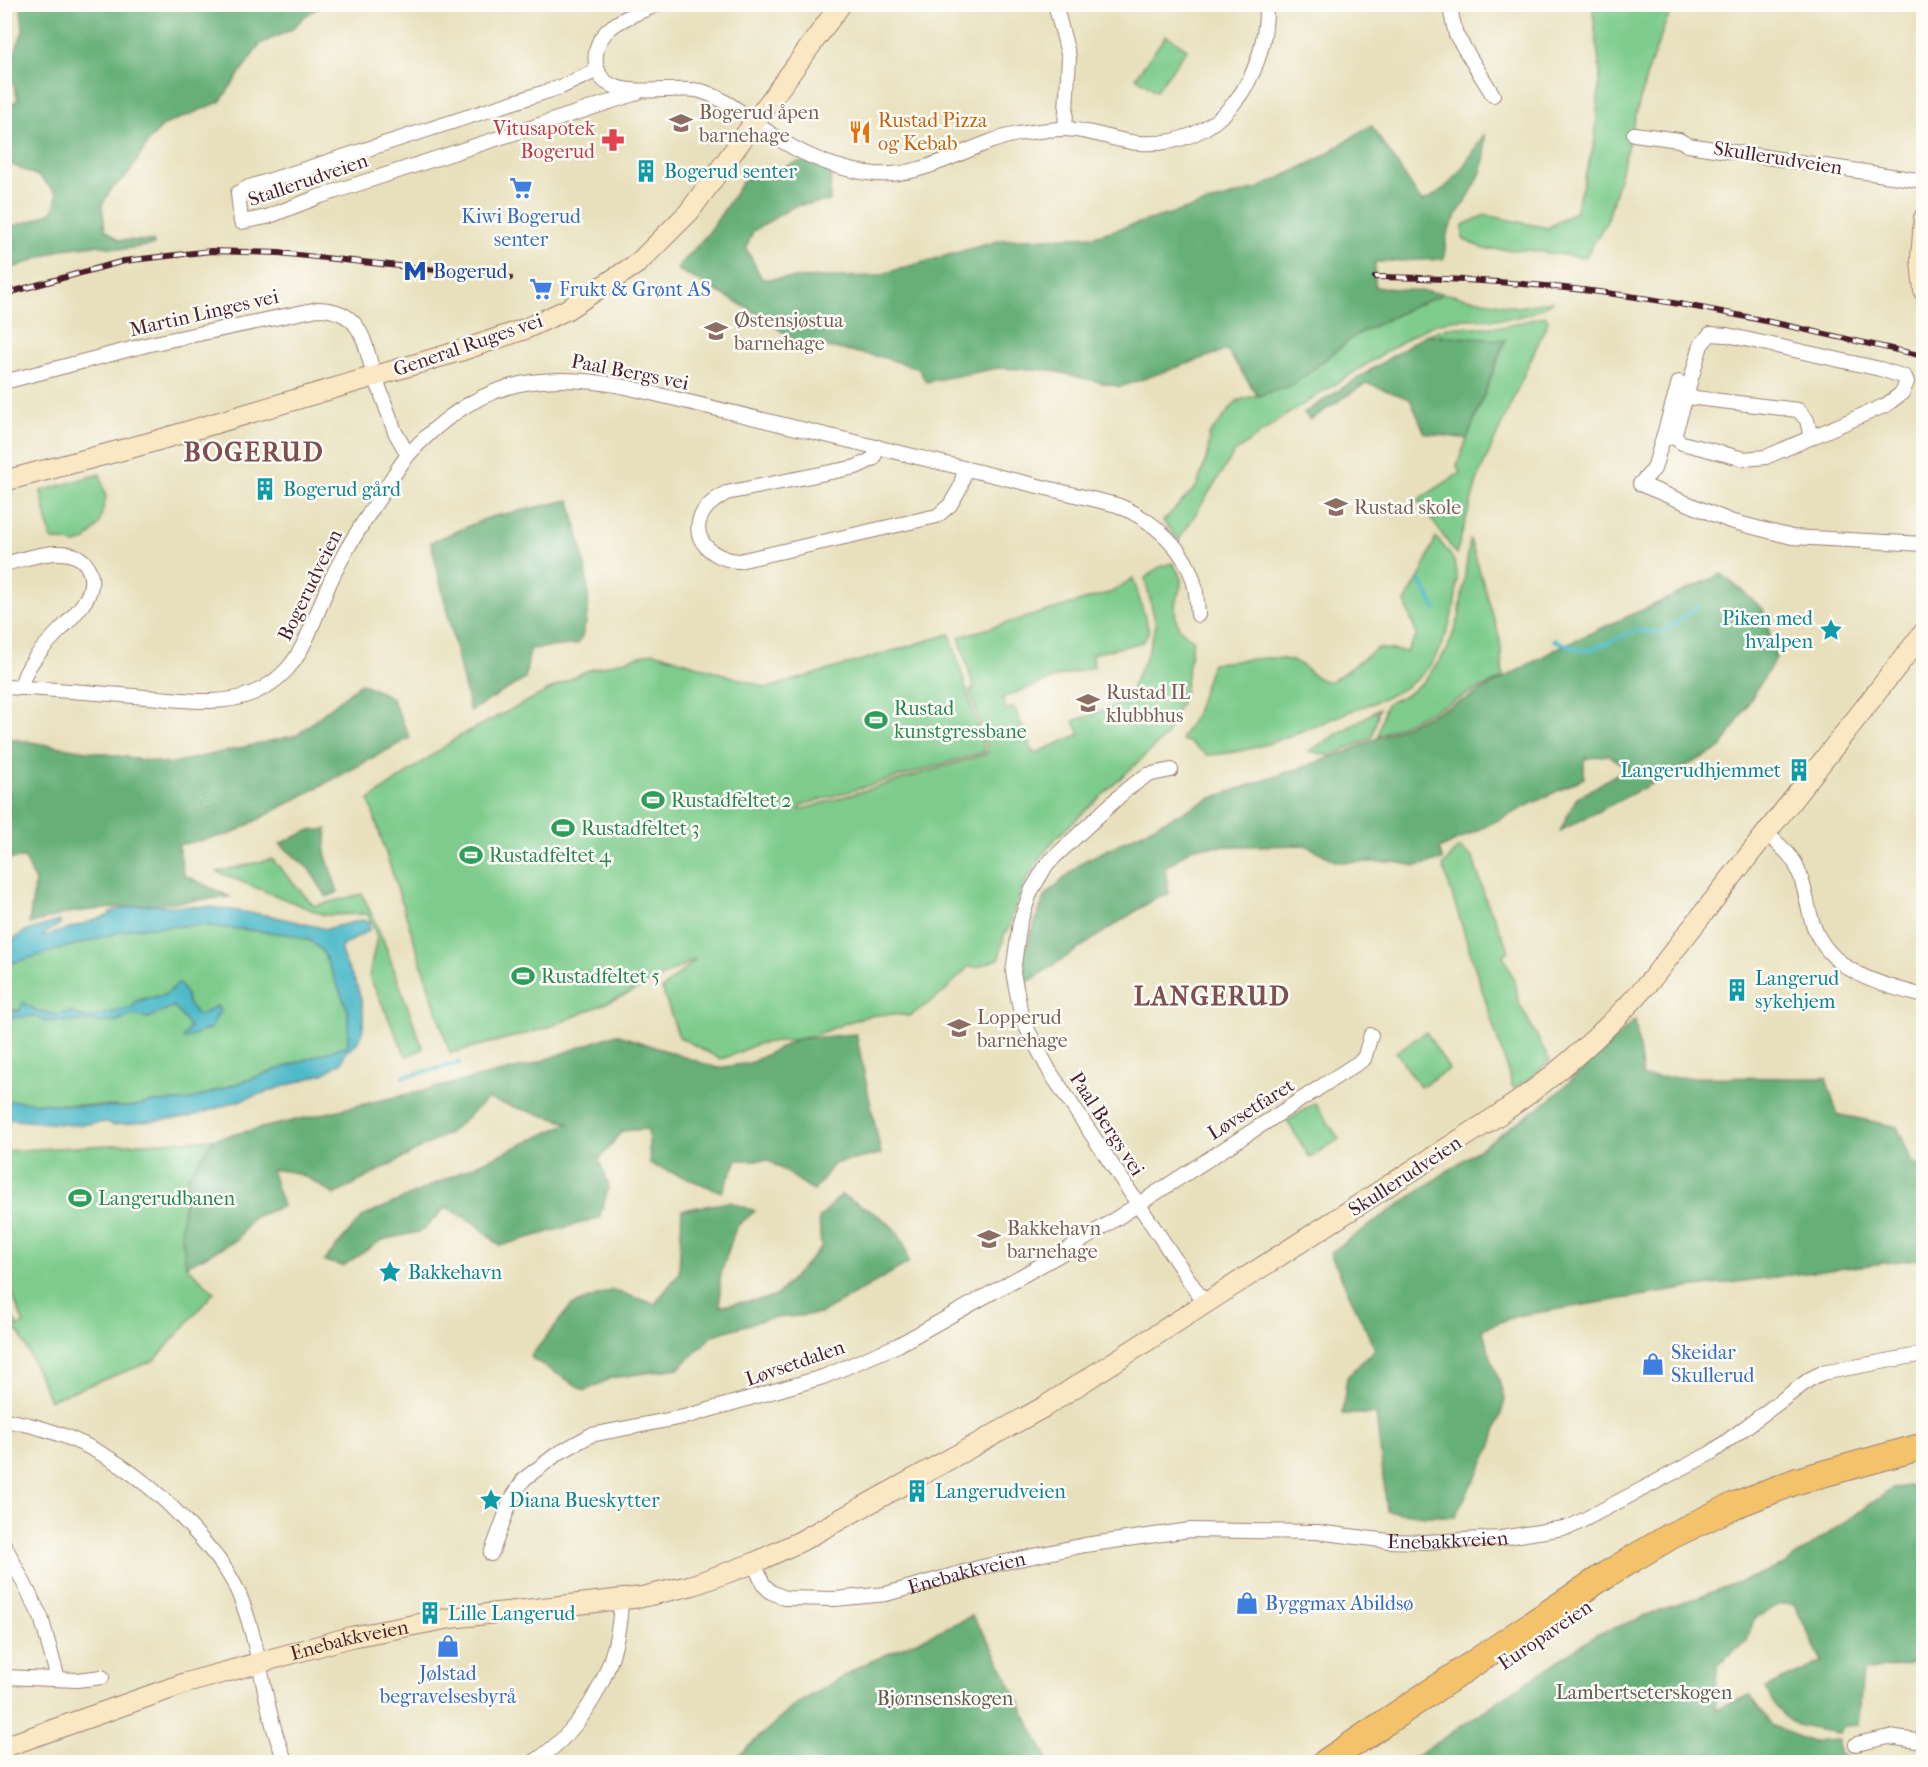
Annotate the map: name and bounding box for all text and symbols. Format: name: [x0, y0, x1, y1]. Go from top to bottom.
place label: Bogerud åpen barnehage: [698, 101, 820, 147]
place label: Rustad Pizza og Kebab: [878, 109, 988, 155]
school or university icon: Bogerud åpen barnehage: [668, 110, 694, 136]
place label: Vitusapotek Bogerud: [492, 117, 596, 163]
restaurant icon: Rustad Pizza og Kebab: [847, 119, 873, 145]
pharmacy icon: Vitusapotek Bogerud: [600, 127, 626, 153]
street label: Skullerudveien: [1712, 136, 1844, 180]
street label: Stallerudveien: [245, 149, 371, 211]
building icon: Bogerud senter: [633, 158, 659, 184]
place label: Bogerud senter: [664, 160, 797, 183]
supermarket icon: Kiwi Bogerud senter: [508, 175, 534, 201]
place label: Kiwi Bogerud senter: [461, 205, 582, 251]
metro station icon: Bogerud: [402, 258, 428, 284]
place label: Bogerud: [433, 260, 509, 283]
supermarket icon: Frukt & Grønt AS: [528, 276, 554, 302]
place label: Frukt & Grønt AS: [559, 278, 711, 301]
street label: Martin Linges vei: [127, 285, 281, 341]
street label: General Ruges vei: [390, 309, 546, 381]
place label: Østensjøstua barnehage: [733, 309, 844, 355]
school or university icon: Østensjøstua barnehage: [703, 318, 729, 344]
street label: Paal Bergs vei: [569, 349, 691, 395]
district label: BOGERUD: [184, 437, 324, 468]
building icon: Bogerud gård: [252, 476, 278, 502]
place label: Bogerud gård: [283, 478, 402, 501]
school or university icon: Rustad skole: [1323, 494, 1349, 520]
place label: Rustad skole: [1354, 496, 1461, 519]
street label: Bogerudveien: [273, 525, 347, 644]
place label: Piken med hvalpen: [1722, 607, 1814, 653]
place icon: Piken med hvalpen: [1818, 617, 1844, 643]
place label: Rustad IL klubbhus: [1106, 681, 1190, 727]
school or university icon: Rustad IL klubbhus: [1075, 690, 1101, 716]
place label: Rustad kunstgressbane: [894, 697, 1027, 743]
sports icon: Rustad kunstgressbane: [863, 707, 889, 733]
building icon: Langerudhjemmet: [1786, 757, 1812, 783]
place label: Langerudhjemmet: [1620, 759, 1781, 782]
sports icon: Rustadfeltet 2: [640, 787, 666, 813]
place label: Rustadfeltet 2: [671, 789, 791, 812]
sports icon: Rustadfeltet 3: [550, 815, 576, 841]
place label: Rustadfeltet 3: [581, 817, 699, 840]
sports icon: Rustadfeltet 4: [458, 842, 484, 868]
place label: Rustadfeltet 4: [489, 844, 612, 867]
sports icon: Rustadfeltet 5: [510, 963, 536, 989]
place label: Rustadfeltet 5: [541, 965, 660, 988]
place label: Langerud sykehjem: [1755, 967, 1840, 1013]
building icon: Langerud sykehjem: [1724, 977, 1750, 1003]
district label: LANGERUD: [1134, 981, 1290, 1012]
place label: Lopperud barnehage: [976, 1006, 1068, 1052]
school or university icon: Lopperud barnehage: [946, 1015, 972, 1041]
street label: Paal Bergs vei: [1065, 1068, 1149, 1180]
street label: Løvsetfaret: [1203, 1073, 1299, 1145]
street label: Skullerudveien: [1344, 1131, 1466, 1221]
sports icon: Langerudbanen: [67, 1185, 93, 1211]
place label: Langerudbanen: [98, 1187, 235, 1210]
place label: Bakkehavn barnehage: [1006, 1217, 1102, 1263]
school or university icon: Bakkehavn barnehage: [976, 1226, 1002, 1252]
place icon: Bakkehavn: [377, 1259, 403, 1285]
place label: Bakkehavn: [408, 1261, 503, 1284]
street label: Løvsetdalen: [742, 1335, 848, 1391]
place label: Skeidar Skullerud: [1671, 1341, 1756, 1387]
shop icon: Skeidar Skullerud: [1640, 1351, 1666, 1377]
building icon: Langerudveien: [904, 1478, 930, 1504]
place label: Langerudveien: [935, 1480, 1066, 1503]
place icon: Diana Bueskytter: [478, 1487, 504, 1513]
place label: Diana Bueskytter: [509, 1489, 660, 1512]
street label: Enebakkveien: [1387, 1525, 1510, 1554]
street label: Enebakkveien: [905, 1546, 1028, 1599]
shop icon: Byggmax Abildsø: [1234, 1590, 1260, 1616]
place label: Byggmax Abildsø: [1265, 1592, 1413, 1615]
street label: Europaveien: [1494, 1595, 1597, 1675]
building icon: Lille Langerud: [417, 1600, 443, 1626]
place label: Lille Langerud: [448, 1602, 576, 1625]
street label: Enebakkveien: [288, 1615, 411, 1665]
shop icon: Jølstad begravelsesbyrå: [435, 1633, 461, 1659]
place label: Jølstad begravelsesbyrå: [379, 1662, 517, 1708]
park label: Lambertseterskogen: [1556, 1681, 1733, 1704]
park label: Bjørnsenskogen: [877, 1687, 1014, 1710]

